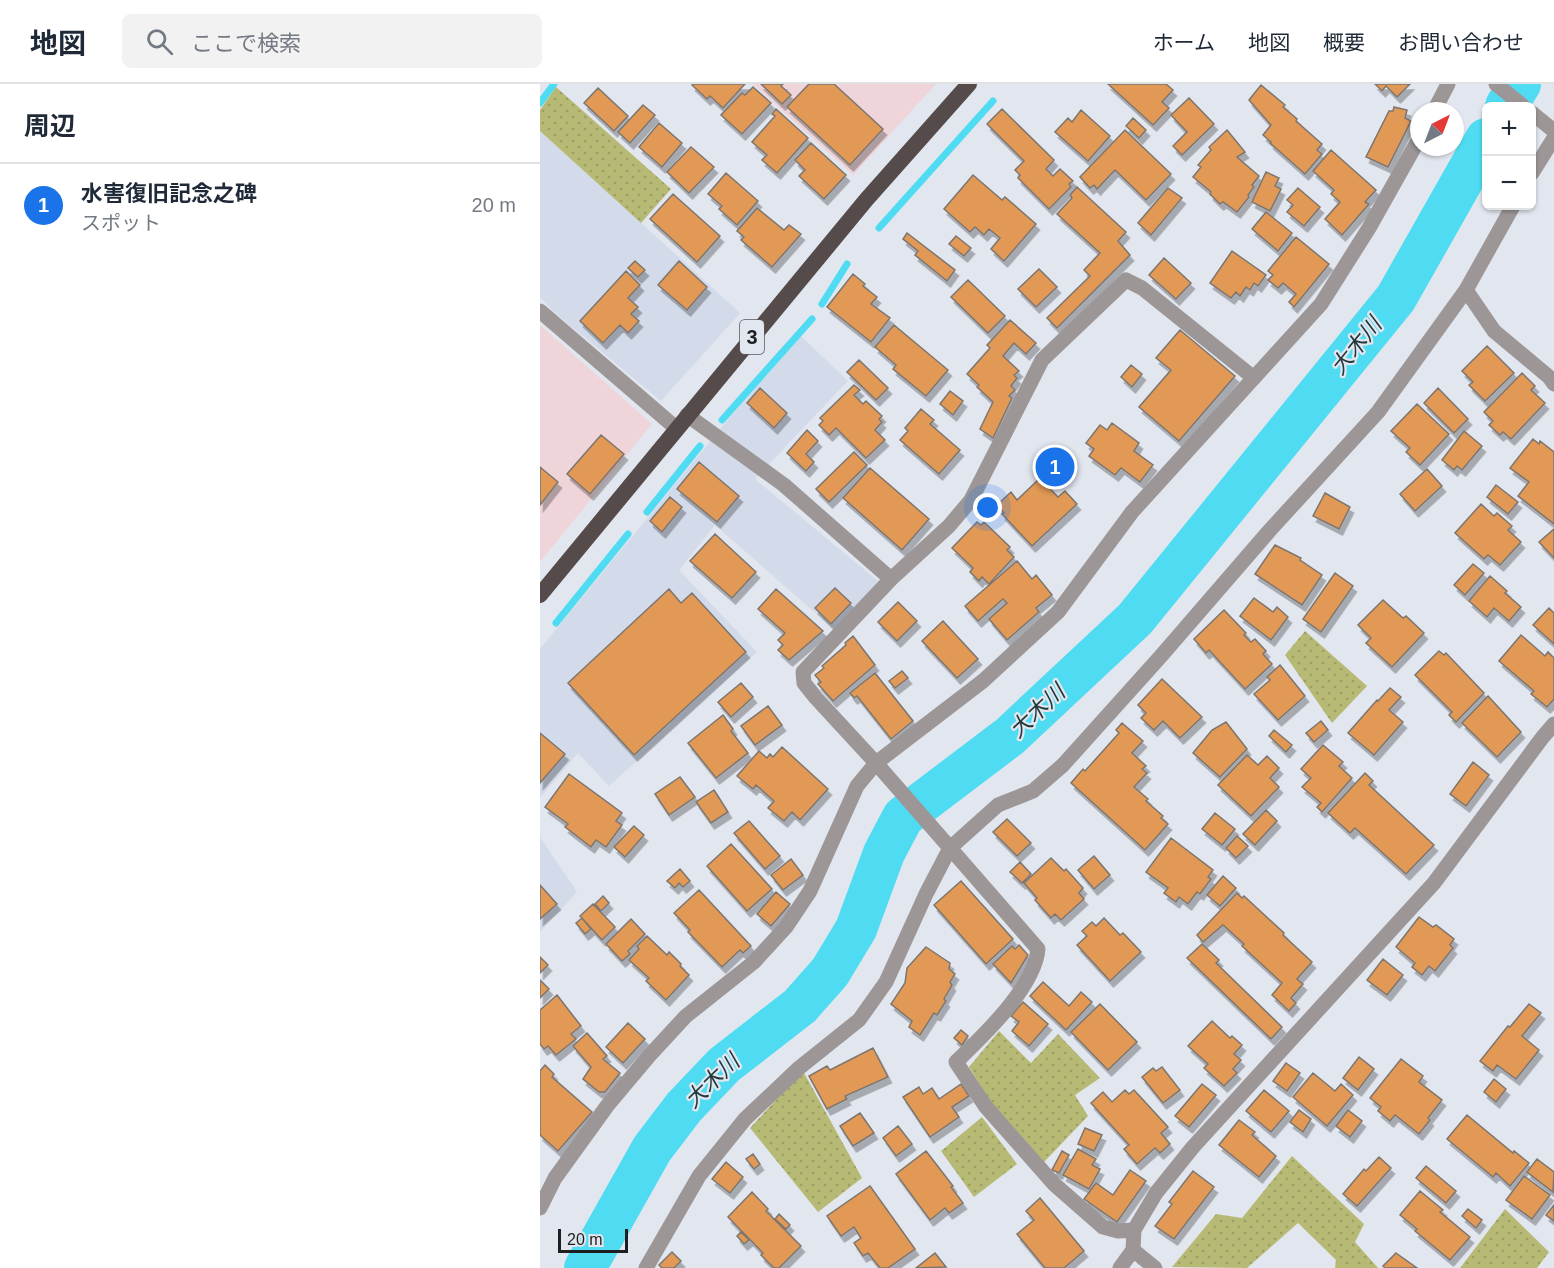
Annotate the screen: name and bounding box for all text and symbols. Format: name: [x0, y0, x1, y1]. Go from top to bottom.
search box: [122, 14, 542, 68]
icon: search: [143, 25, 176, 58]
text: 地図: [30, 28, 86, 59]
text: ここで検索: [191, 31, 301, 56]
text: ホーム: [1153, 31, 1215, 54]
text: 地図: [1248, 31, 1290, 54]
text: 概要: [1323, 31, 1365, 54]
text: お問い合わせ: [1398, 31, 1524, 54]
north arrow: [1410, 102, 1464, 156]
map controls: [1482, 102, 1536, 210]
button: +: [1482, 102, 1536, 156]
text: 周辺: [24, 111, 76, 141]
button: −: [1482, 156, 1536, 210]
text: 水害復旧記念之碑: [81, 181, 257, 206]
text: 1: [38, 194, 49, 216]
text: 20 m: [472, 194, 516, 216]
text: スポット: [81, 212, 161, 234]
water label: 大木川: [1326, 311, 1388, 380]
road number: 3: [740, 320, 764, 354]
pin: 1: [1036, 444, 1074, 490]
your location: [973, 493, 1002, 522]
water label: 大木川: [1004, 678, 1071, 743]
water label: 大木川: [680, 1048, 746, 1113]
scale bar: [558, 1226, 628, 1254]
text: 20 m: [567, 1231, 603, 1248]

